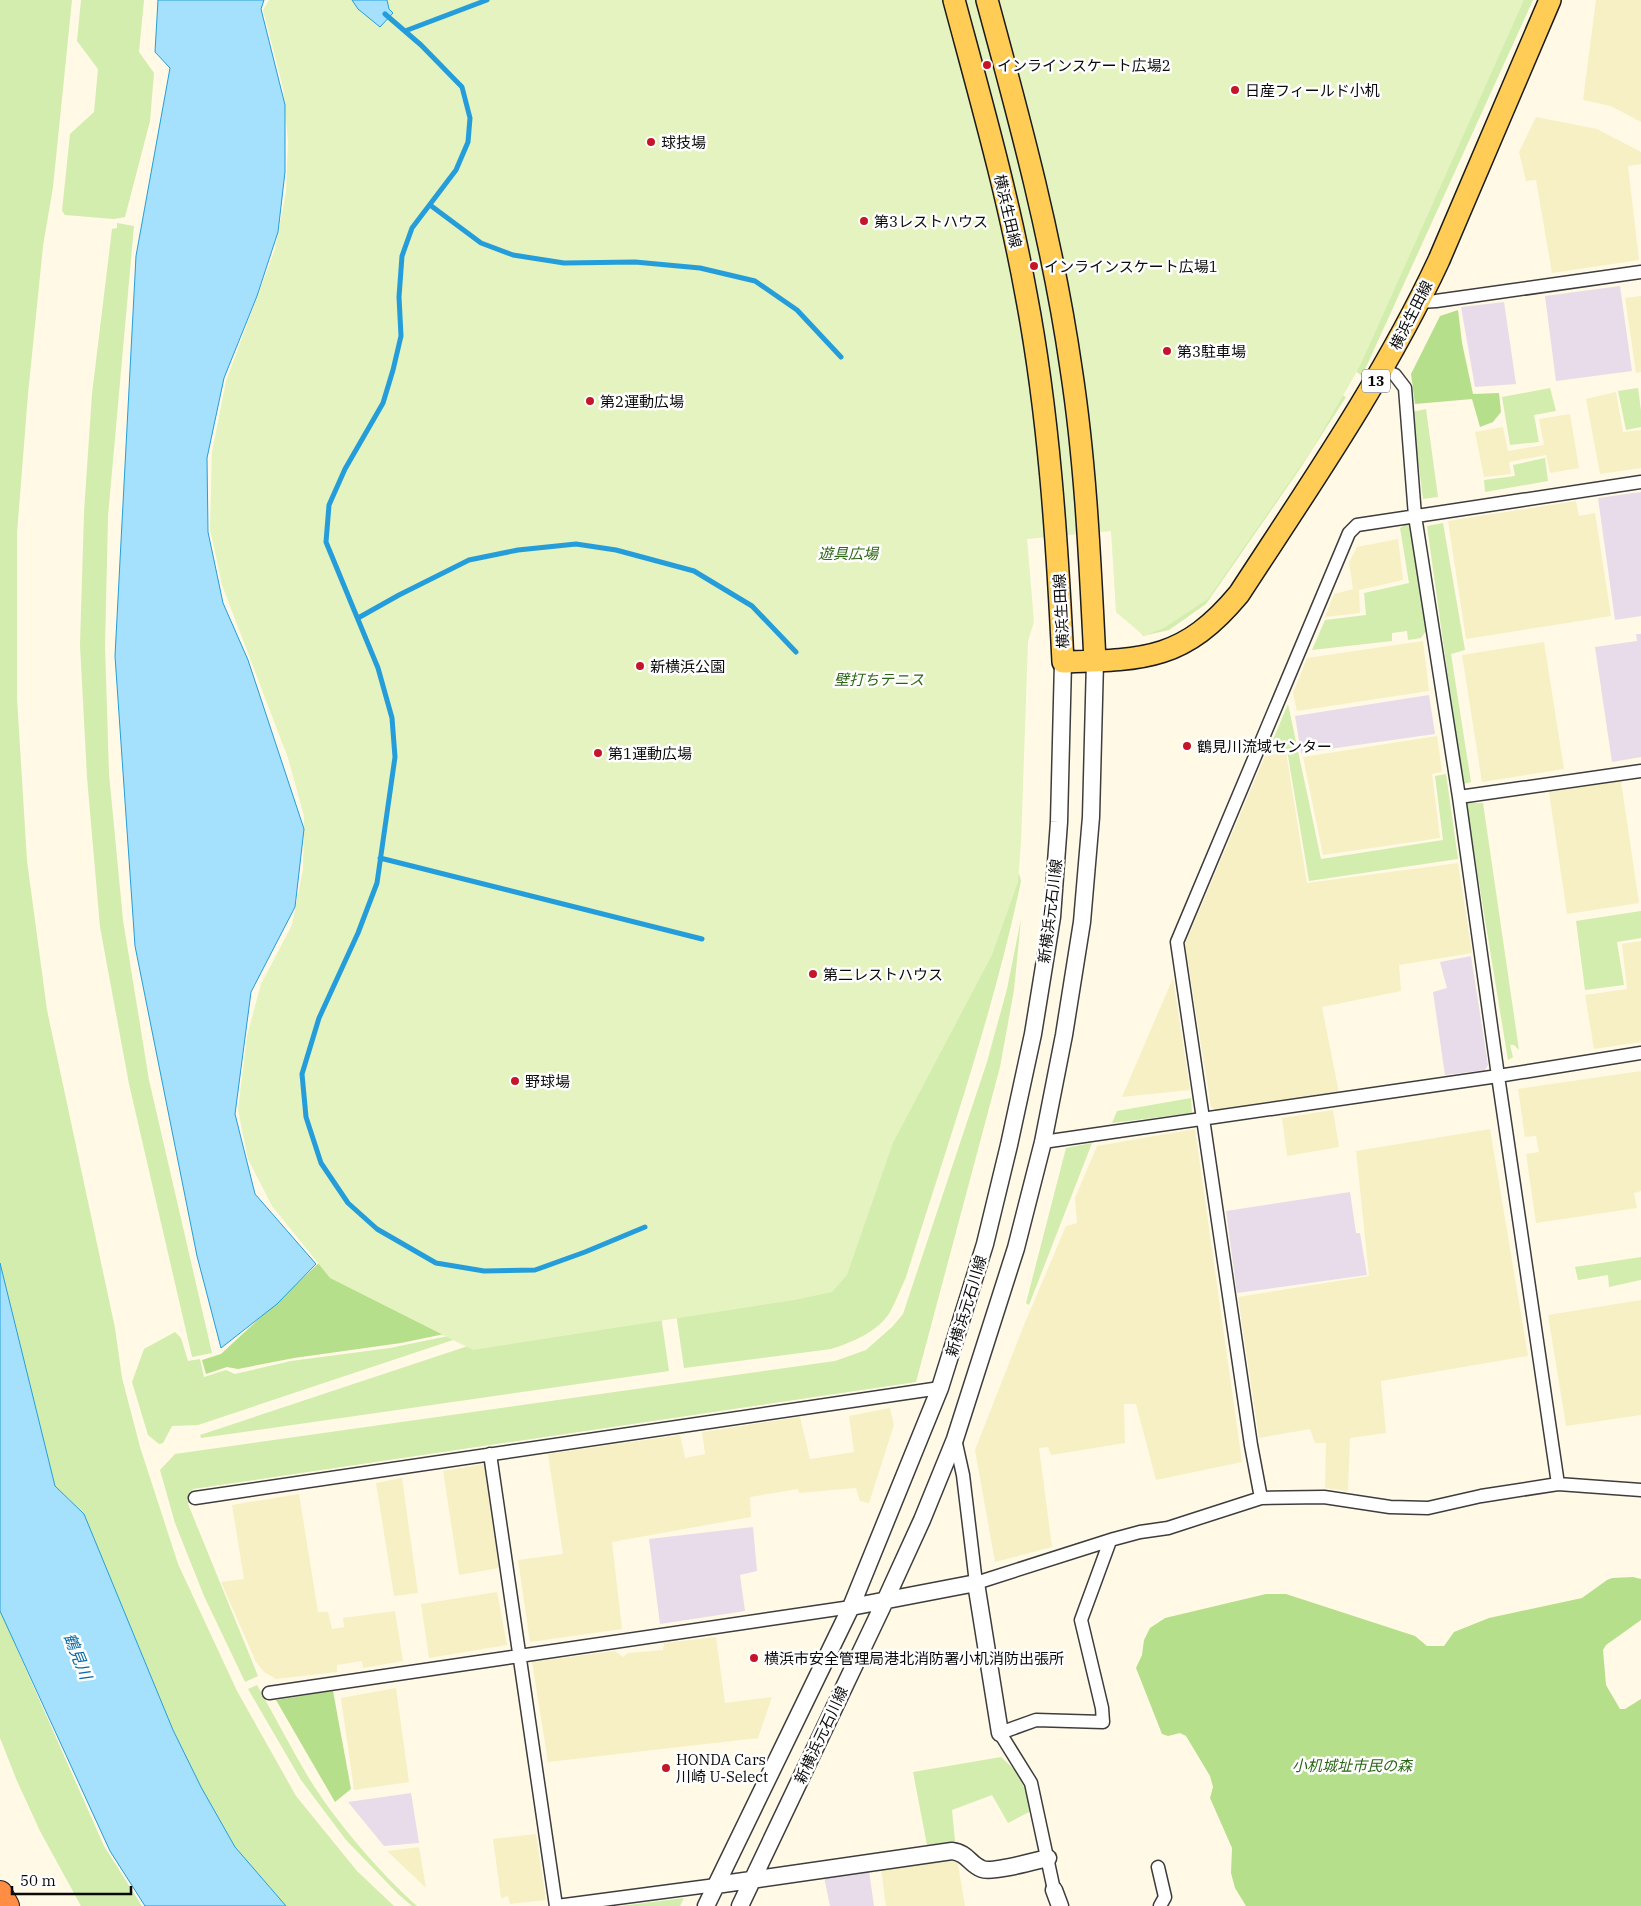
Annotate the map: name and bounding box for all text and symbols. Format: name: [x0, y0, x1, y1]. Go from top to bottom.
place label: インラインスケート広場2: [997, 56, 1171, 75]
marker: インラインスケート広場2: [981, 59, 993, 71]
place label: 日産フィールド小机: [1245, 81, 1380, 100]
marker: 日産フィールド小机: [1229, 84, 1241, 96]
place label: 球技場: [661, 133, 706, 152]
marker: 球技場: [645, 136, 657, 148]
street label: 横浜生田線: [990, 172, 1026, 250]
place label: 第3レストハウス: [874, 212, 988, 231]
marker: 第3レストハウス: [858, 215, 870, 227]
place label: インラインスケート広場1: [1044, 257, 1218, 276]
marker: インラインスケート広場1: [1028, 260, 1040, 272]
street label: 横浜生田線: [1386, 277, 1436, 353]
place label: 第3駐車場: [1177, 342, 1246, 361]
marker: 第3駐車場: [1161, 345, 1173, 357]
road number: 13: [1362, 370, 1390, 392]
place label: 第2運動広場: [600, 392, 684, 411]
marker: 第2運動広場: [584, 395, 596, 407]
park label: 遊具広場: [818, 544, 880, 563]
street label: 横浜生田線: [1050, 573, 1072, 649]
place label: 新横浜公園: [650, 657, 725, 676]
marker: 新横浜公園: [634, 660, 646, 672]
park label: 壁打ちテニス: [834, 670, 924, 689]
place label: 鶴見川流域センター: [1197, 737, 1332, 756]
marker: 鶴見川流域センター: [1181, 740, 1193, 752]
place label: 第1運動広場: [608, 744, 692, 763]
marker: 第1運動広場: [592, 747, 604, 759]
street label: 新横浜元石川線: [1034, 858, 1066, 964]
place label: 第二レストハウス: [823, 965, 943, 984]
marker: 第二レストハウス: [807, 968, 819, 980]
place label: 野球場: [525, 1072, 570, 1091]
marker: 野球場: [509, 1075, 521, 1087]
street label: 新横浜元石川線: [942, 1253, 990, 1359]
water label: 鶴見川: [60, 1630, 97, 1684]
place label: 横浜市安全管理局港北消防署小机消防出張所: [764, 1649, 1064, 1668]
marker: 横浜市安全管理局港北消防署小机消防出張所: [748, 1652, 760, 1664]
street label: 新横浜元石川線: [790, 1683, 852, 1787]
place label: HONDA Cars 川崎 U-Select: [676, 1750, 768, 1786]
park label: 小机城址市民の森: [1292, 1756, 1414, 1775]
marker: HONDA Cars 川崎 U-Select: [660, 1762, 672, 1774]
scale bar: [12, 1864, 131, 1896]
text: 50 m: [20, 1871, 56, 1890]

